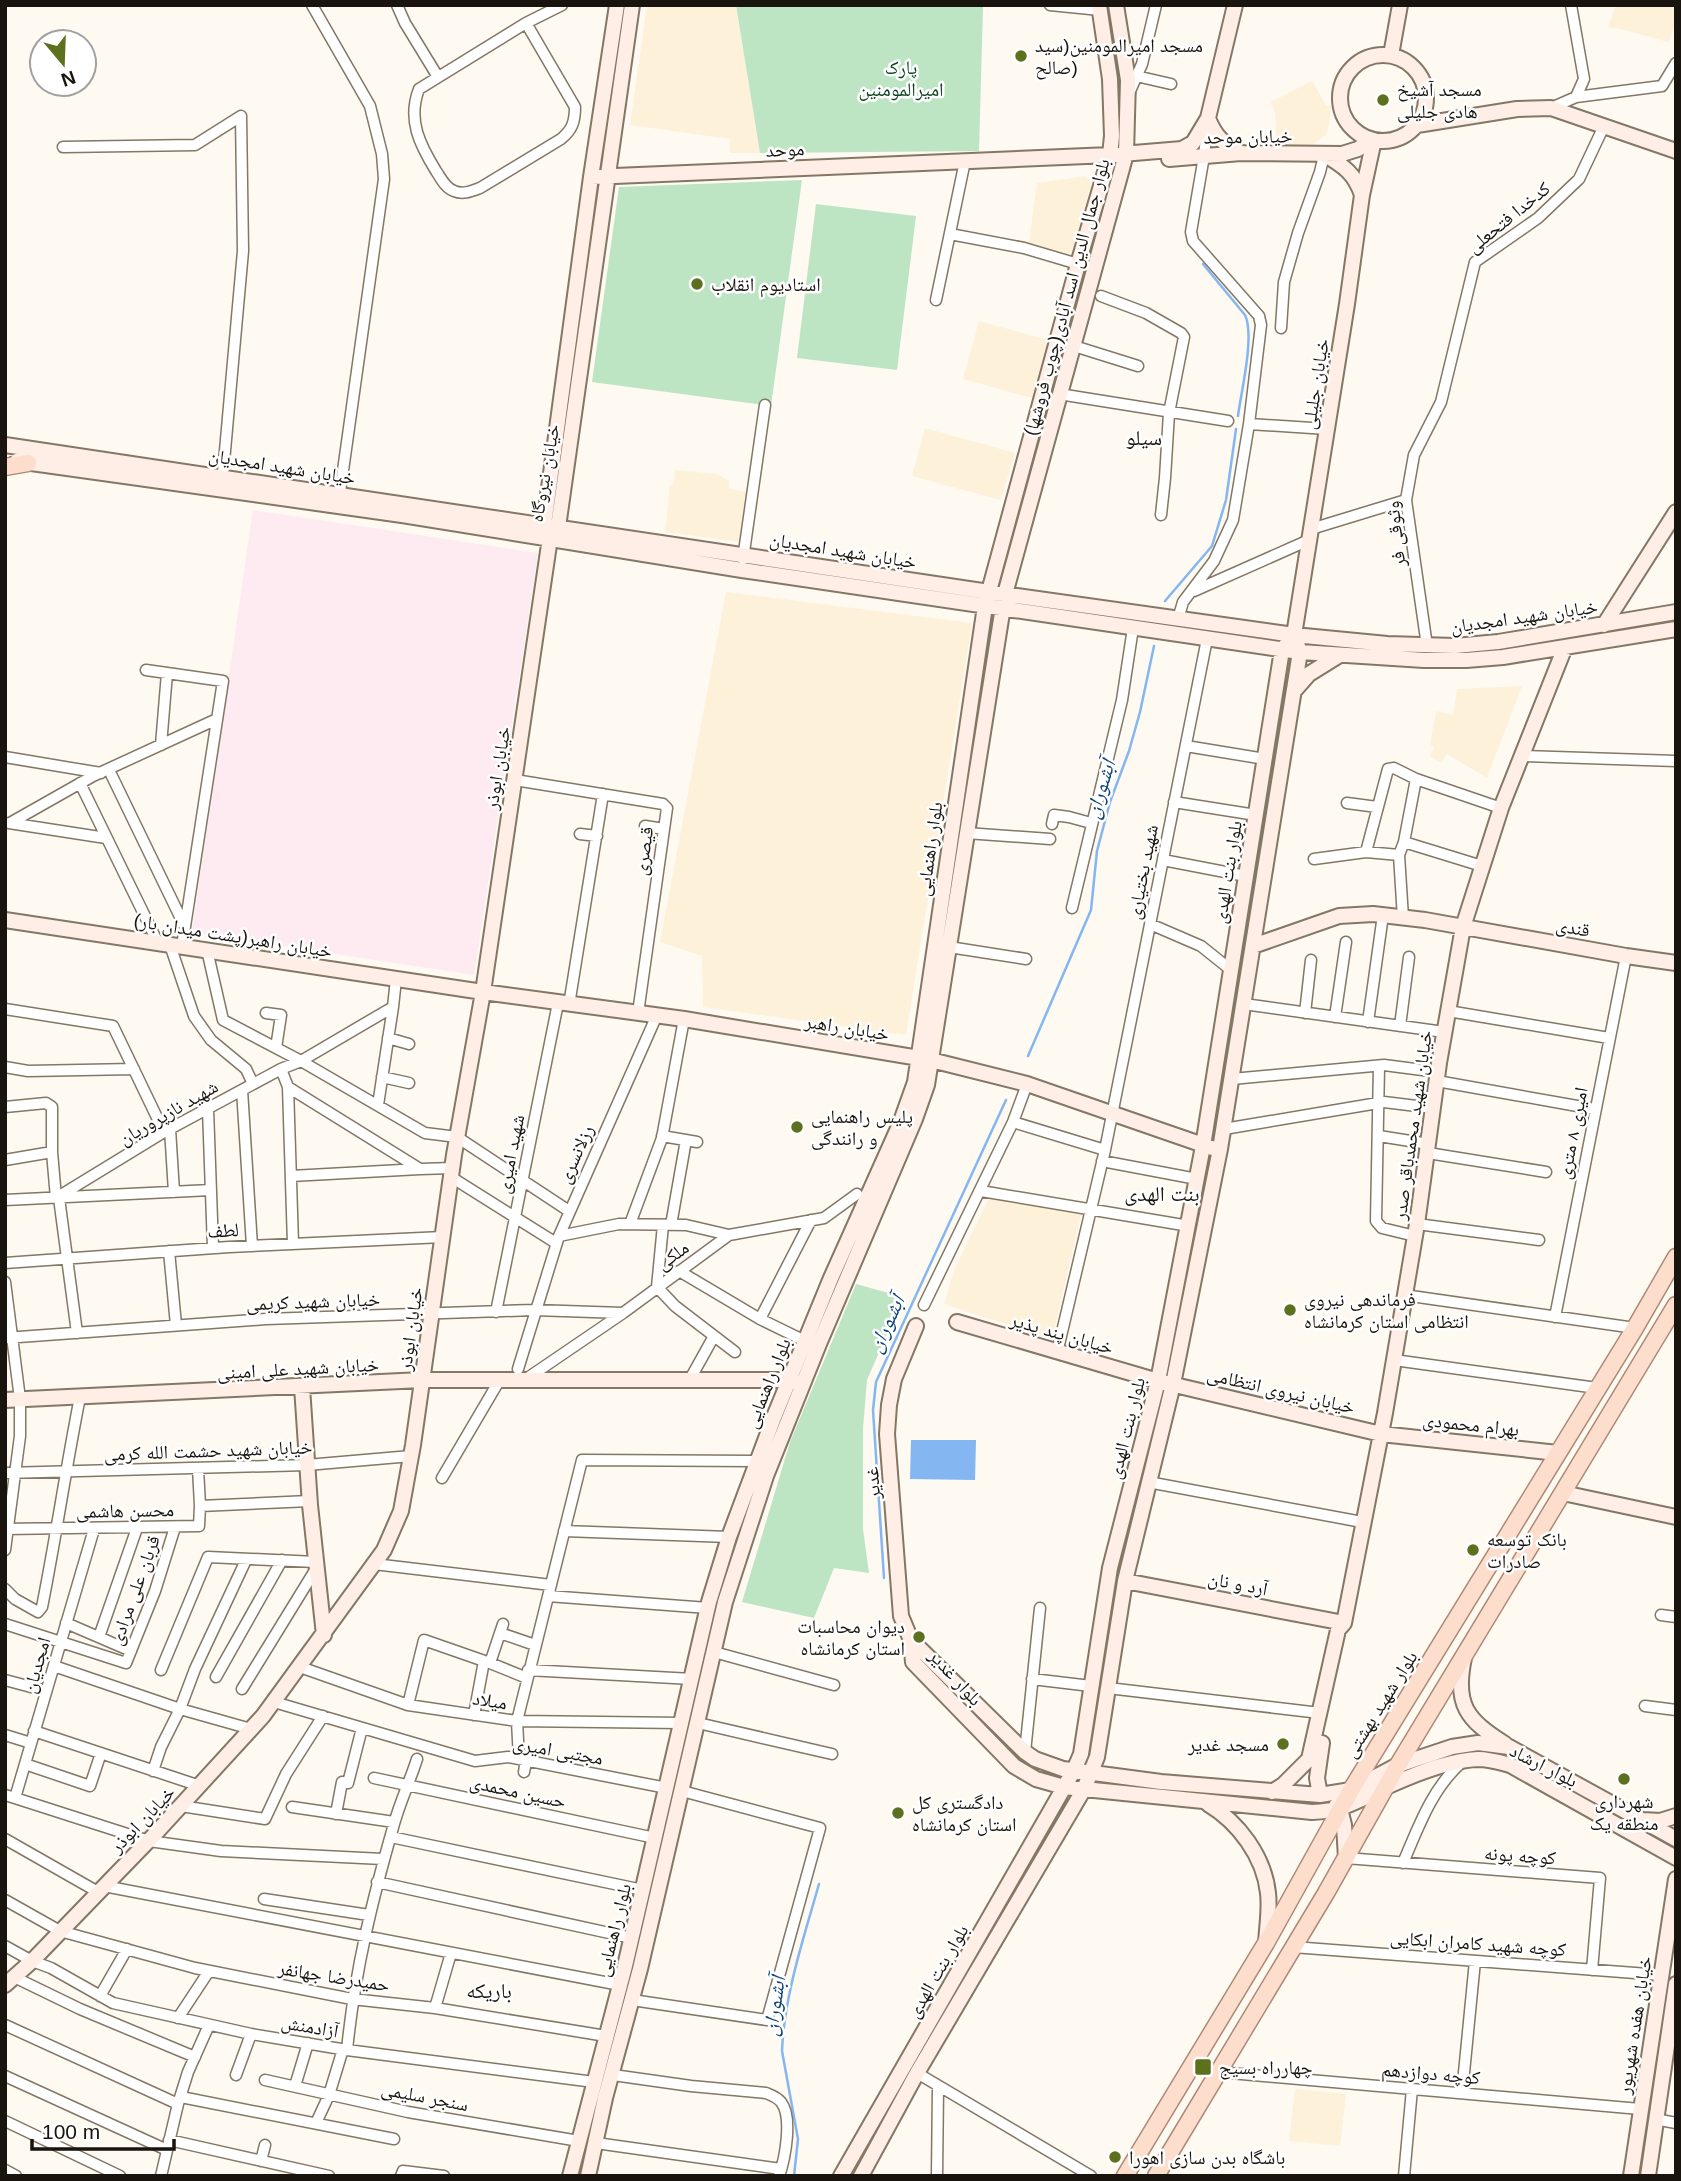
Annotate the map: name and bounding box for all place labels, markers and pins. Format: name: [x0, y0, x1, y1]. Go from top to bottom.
place label: مسجد امیرالمومنین(سید صالح): [1035, 35, 1203, 80]
marker: مسجد امیرالمومنین(سید صالح): [1013, 48, 1029, 64]
place label: مسجد آشیخ هادی جلیلی: [1397, 79, 1482, 123]
marker: مسجد آشیخ هادی جلیلی: [1375, 92, 1391, 108]
place label: استادیوم انقلاب: [711, 274, 821, 298]
marker: استادیوم انقلاب: [689, 276, 705, 292]
place label: پلیس راهنمایی و رانندگی: [811, 1106, 913, 1150]
marker: پلیس راهنمایی و رانندگی: [789, 1119, 805, 1135]
place label: فرماندهی نیروی انتظامی استان کرمانشاه: [1304, 1289, 1469, 1333]
marker: فرماندهی نیروی انتظامی استان کرمانشاه: [1282, 1302, 1298, 1318]
place label: بانک توسعه صادرات: [1487, 1529, 1567, 1573]
marker: بانک توسعه صادرات: [1465, 1542, 1481, 1558]
place label: دیوان محاسبات استان کرمانشاه: [797, 1616, 905, 1660]
marker: دیوان محاسبات استان کرمانشاه: [911, 1629, 927, 1645]
place label: مسجد غدیر: [1187, 1734, 1269, 1756]
marker: مسجد غدیر: [1275, 1736, 1291, 1752]
marker: شهرداری منطقه یک: [1616, 1771, 1632, 1787]
place label: شهرداری منطقه یک: [1590, 1791, 1658, 1834]
place label: دادگستری کل استان کرمانشاه: [912, 1792, 1017, 1836]
marker: دادگستری کل استان کرمانشاه: [890, 1805, 906, 1821]
marker: چهارراه بسیج: [1193, 2057, 1213, 2077]
place label: چهارراه بسیج: [1219, 2057, 1313, 2080]
place label: باشگاه بدن سازی اهورا: [1129, 2147, 1285, 2169]
marker: باشگاه بدن سازی اهورا: [1107, 2149, 1123, 2165]

